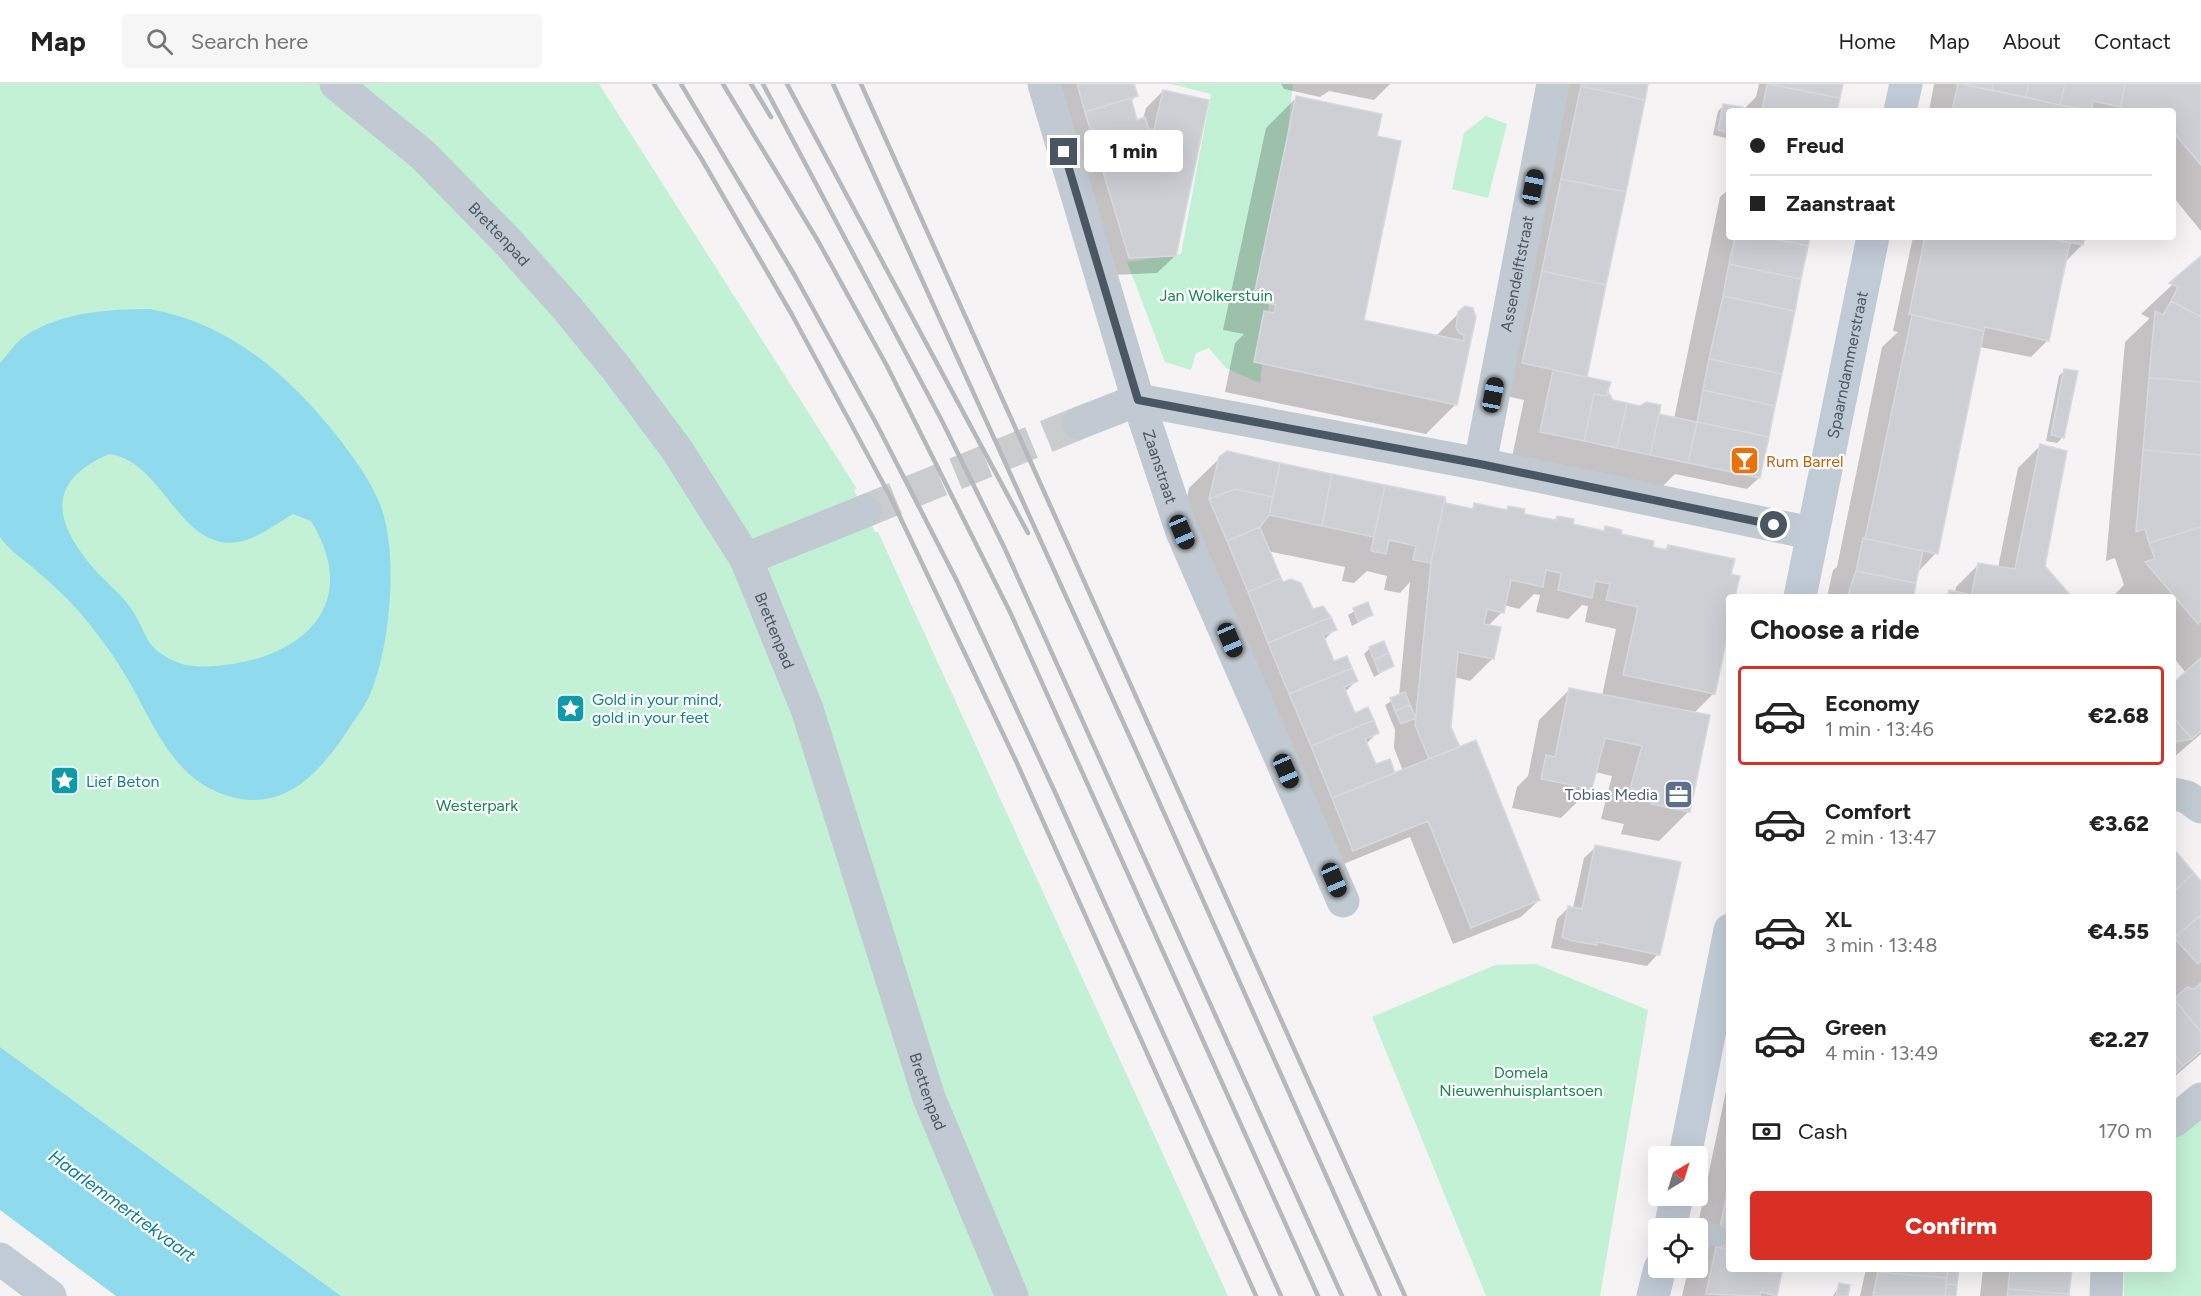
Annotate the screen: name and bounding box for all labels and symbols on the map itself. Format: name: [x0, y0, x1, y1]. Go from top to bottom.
callout: 1 min: [1085, 131, 1184, 173]
route end: [1050, 138, 1077, 165]
car: [1521, 168, 1545, 206]
street label: Brettenpad: [464, 198, 534, 270]
street label: Assendelftstraat: [1497, 214, 1538, 334]
park label: Jan Wolkerstuin: [1159, 286, 1273, 305]
street label: Spaarndammerstraat: [1823, 289, 1872, 440]
car: [1481, 376, 1505, 414]
street label: Zaanstraat: [1139, 427, 1181, 506]
bar icon: Rum Barrel: [1729, 445, 1761, 477]
place label: Rum Barrel: [1766, 452, 1844, 471]
route start: [1760, 511, 1787, 538]
car: [1167, 512, 1197, 552]
street label: Brettenpad: [750, 589, 799, 671]
car: [1215, 620, 1245, 660]
place label: Gold in your mind, gold in your feet: [592, 690, 722, 727]
place icon: Gold in your mind, gold in your feet: [555, 692, 587, 724]
car: [1271, 751, 1301, 791]
place icon: Lief Beton: [49, 765, 81, 797]
place label: Lief Beton: [86, 772, 159, 791]
office icon: Tobias Media: [1663, 778, 1695, 810]
place label: Tobias Media: [1565, 785, 1658, 804]
park label: Westerpark: [436, 796, 518, 815]
car: [1319, 860, 1349, 900]
street label: Brettenpad: [905, 1050, 950, 1133]
park label: Domela Nieuwenhuisplantsoen: [1439, 1063, 1603, 1100]
water label: Haarlemmertrekvaart: [44, 1145, 200, 1267]
north arrow: [1648, 1146, 1708, 1206]

